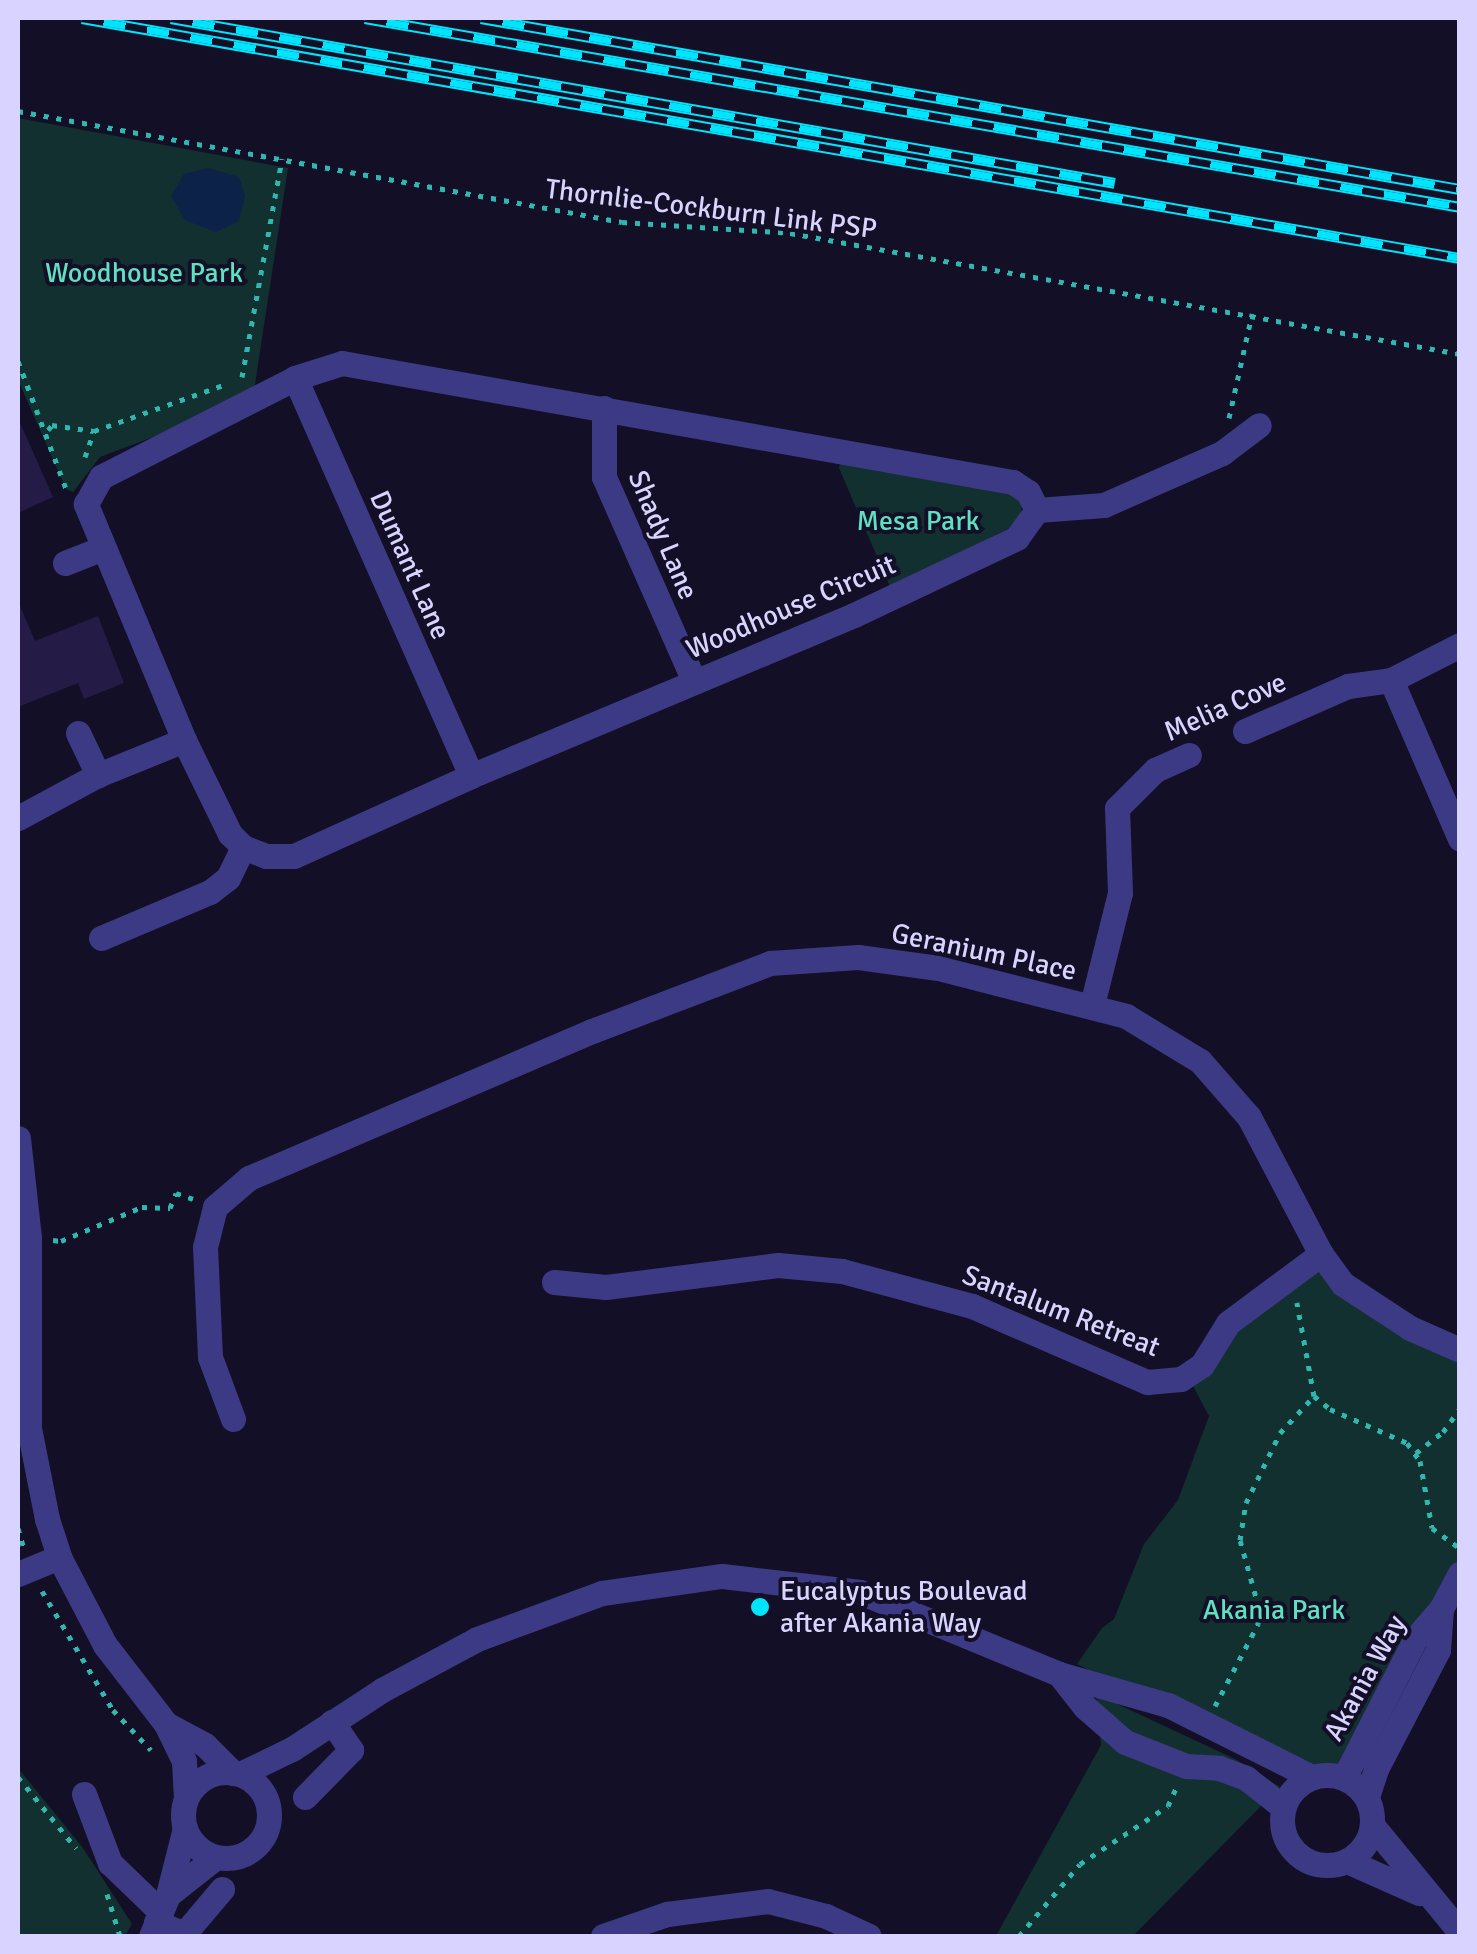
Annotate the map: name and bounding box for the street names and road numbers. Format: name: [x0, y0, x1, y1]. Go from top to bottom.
street label: Thornlie-Cockburn Link PSP: [543, 172, 879, 246]
street label: Shady Lane: [621, 465, 705, 605]
street label: Dumant Lane: [362, 486, 458, 644]
street label: Woodhouse Circuit: [681, 548, 901, 666]
street label: Melia Cove: [1159, 665, 1291, 749]
street label: Geranium Place: [888, 916, 1080, 988]
street label: Santalum Retreat: [958, 1258, 1164, 1364]
street label: Akania Way: [1317, 1609, 1413, 1747]

